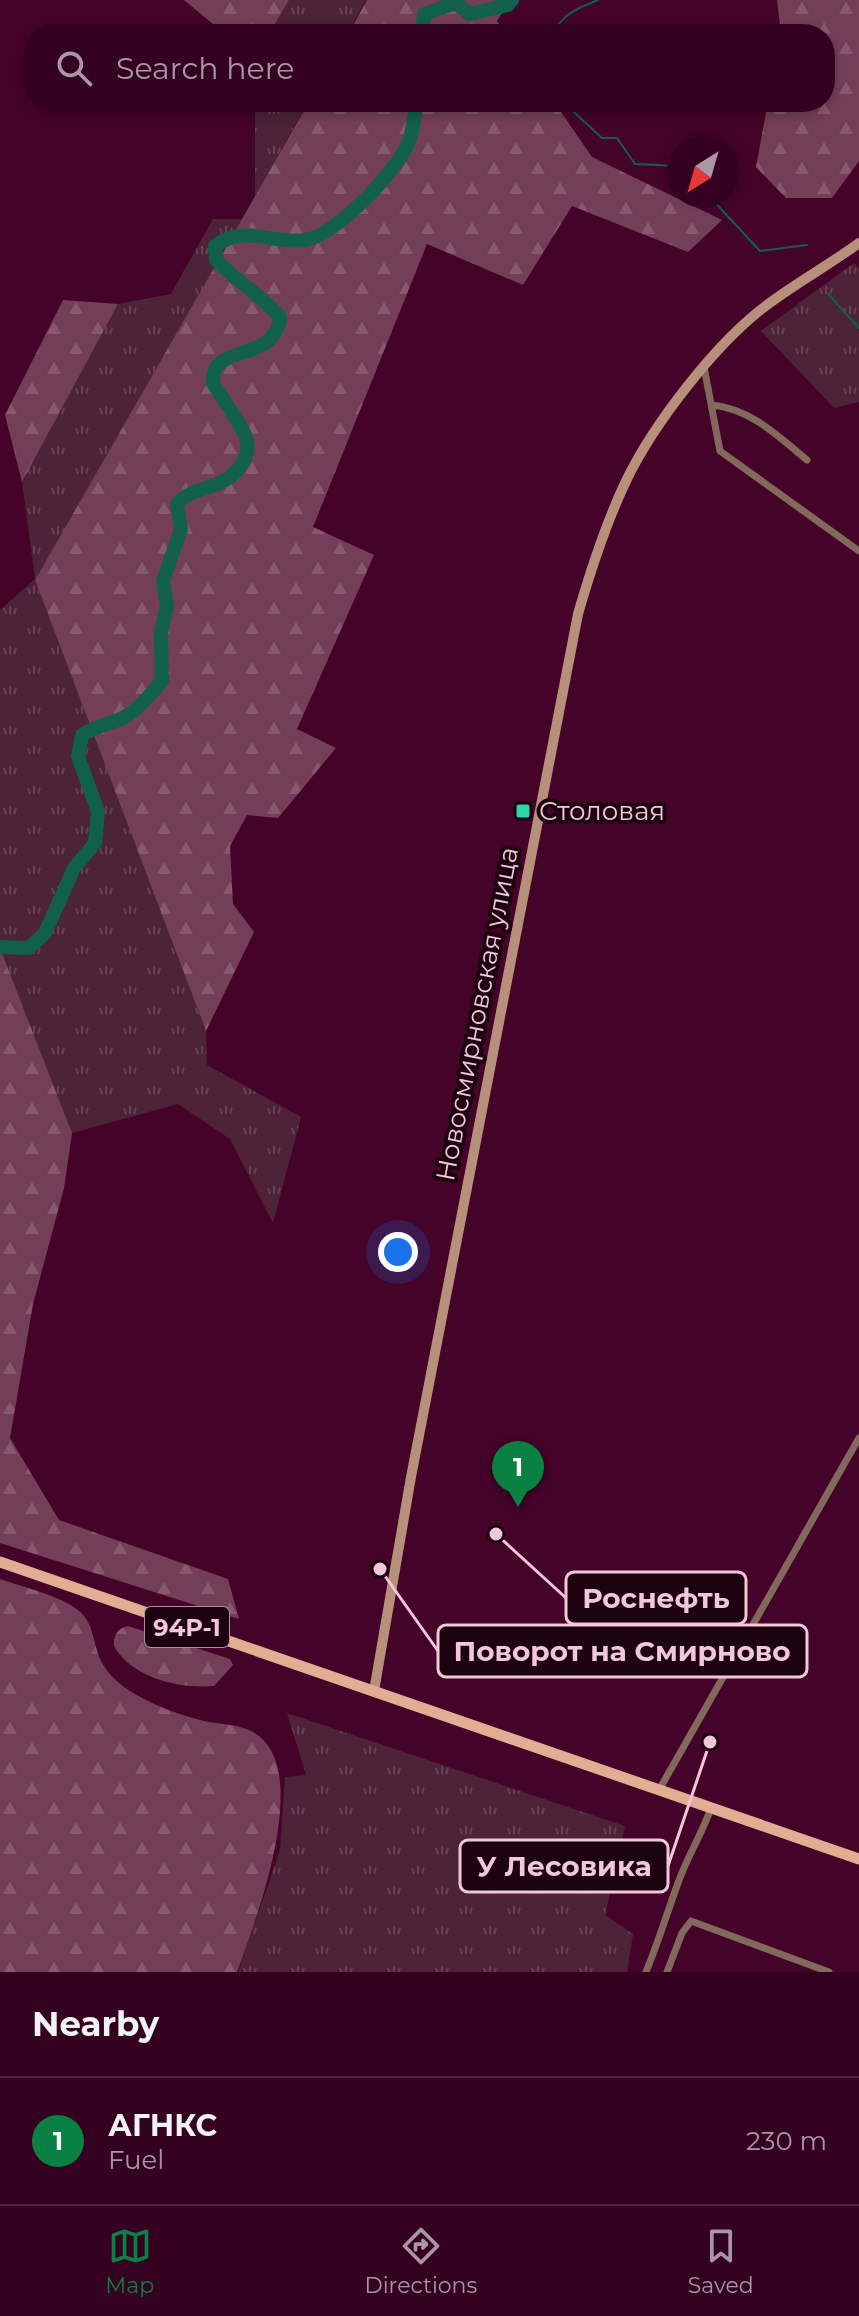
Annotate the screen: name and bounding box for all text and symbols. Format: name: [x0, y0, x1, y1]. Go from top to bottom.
search box: [24, 24, 835, 112]
icon: search: [52, 46, 96, 90]
text: Search here: [116, 50, 294, 87]
north arrow: [667, 136, 739, 208]
place label: Столовая: [539, 795, 665, 827]
marker: Столовая: [514, 802, 532, 820]
street label: Новосмирновская улица: [429, 844, 525, 1184]
your location: [378, 1232, 418, 1272]
pin: 1: [492, 1441, 544, 1507]
callout: Роснефть: [566, 1572, 746, 1624]
text: Роснефть: [582, 1581, 730, 1615]
road number: 94Р-1: [145, 1607, 229, 1647]
callout: Поворот на Смирново: [438, 1625, 807, 1677]
text: Поворот на Смирново: [453, 1634, 791, 1668]
callout: У Лесовика: [460, 1840, 668, 1892]
text: У Лесовика: [476, 1849, 652, 1883]
text: Nearby: [32, 2003, 159, 2045]
text: АГНКС: [108, 2107, 217, 2144]
text: 1: [53, 2125, 63, 2157]
text: 230 m: [746, 2125, 827, 2157]
text: Fuel: [108, 2144, 164, 2176]
tab: Map: [105, 2224, 154, 2299]
tab: Directions: [365, 2224, 477, 2299]
tab: Saved: [688, 2224, 754, 2299]

